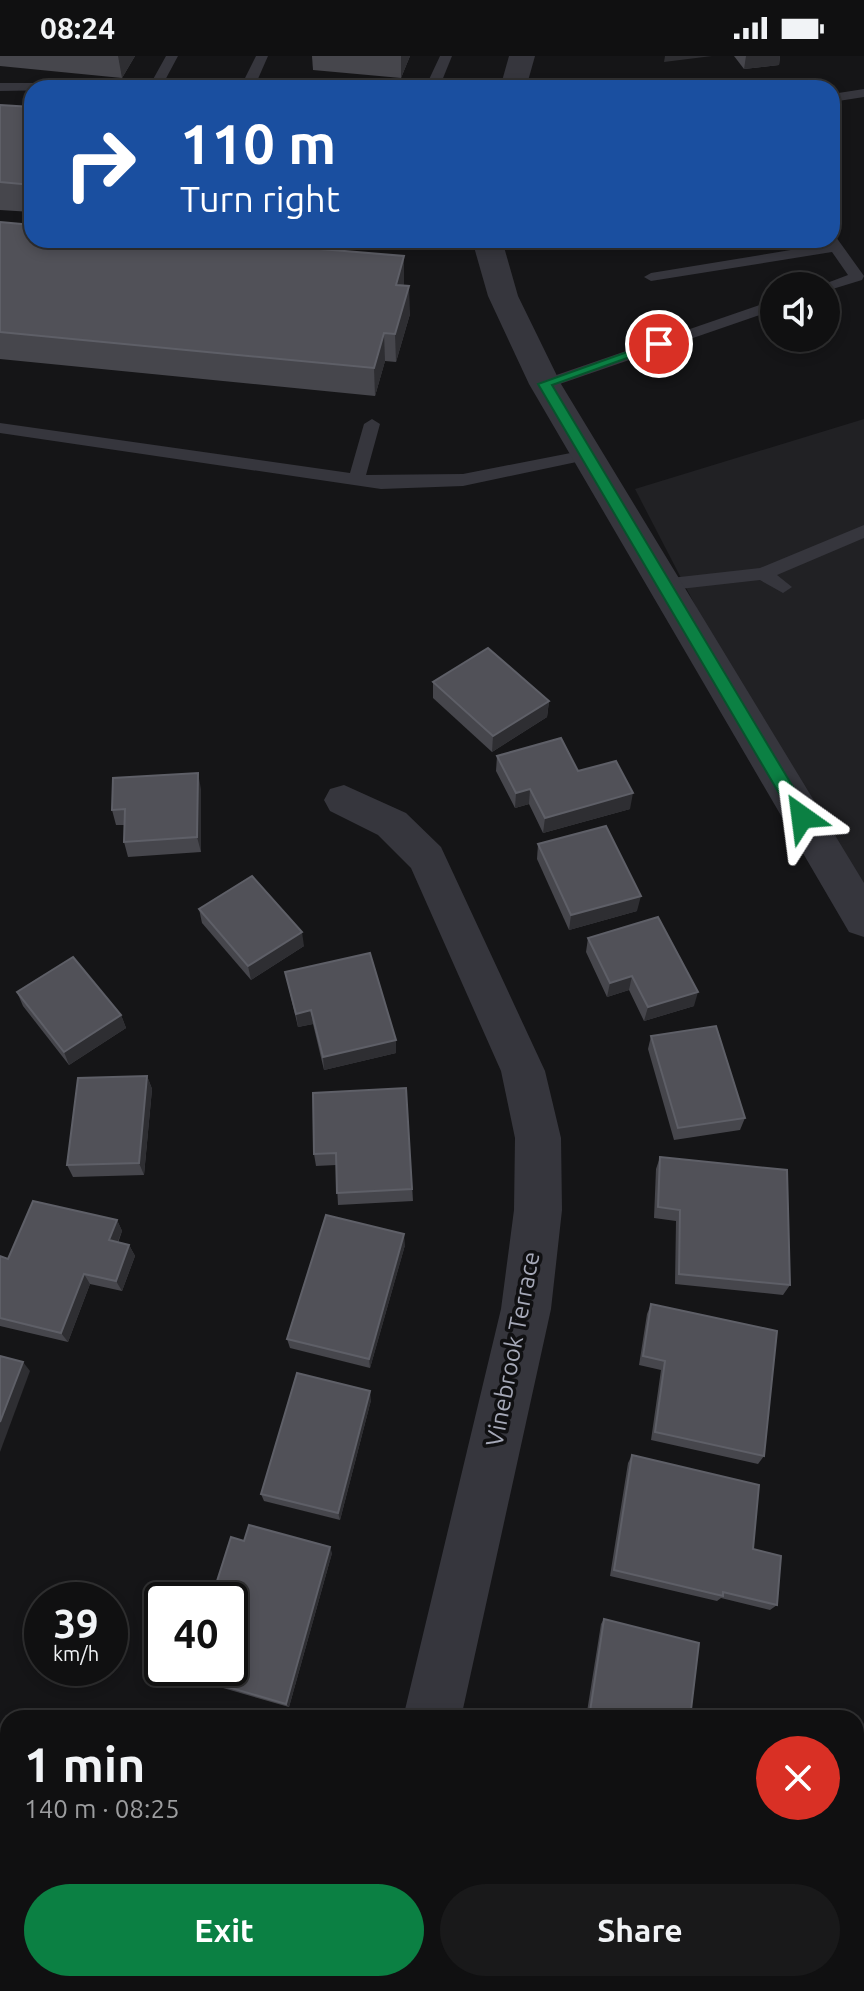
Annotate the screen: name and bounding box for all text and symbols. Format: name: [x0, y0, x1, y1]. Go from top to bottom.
text: 08:24: [40, 11, 115, 45]
icon: right: [48, 112, 152, 216]
text: 110 m: [180, 112, 336, 175]
text: Turn right: [180, 178, 340, 219]
map controls: [760, 272, 840, 352]
button: sound: [760, 272, 840, 352]
pin: [625, 310, 693, 378]
icon: arrive: [637, 322, 681, 366]
position arrow: [760, 775, 844, 859]
street label: Vinebrook Terrace: [480, 1249, 545, 1449]
speed limit sign: 40: [144, 1582, 248, 1686]
text: 39: [53, 1601, 99, 1646]
text: km/h: [53, 1642, 99, 1665]
button: close: [756, 1736, 840, 1820]
text: 1 min: [24, 1737, 145, 1791]
text: 140 m · 08:25: [24, 1794, 180, 1823]
button: Exit: [24, 1884, 424, 1976]
button: Share: [440, 1884, 840, 1976]

